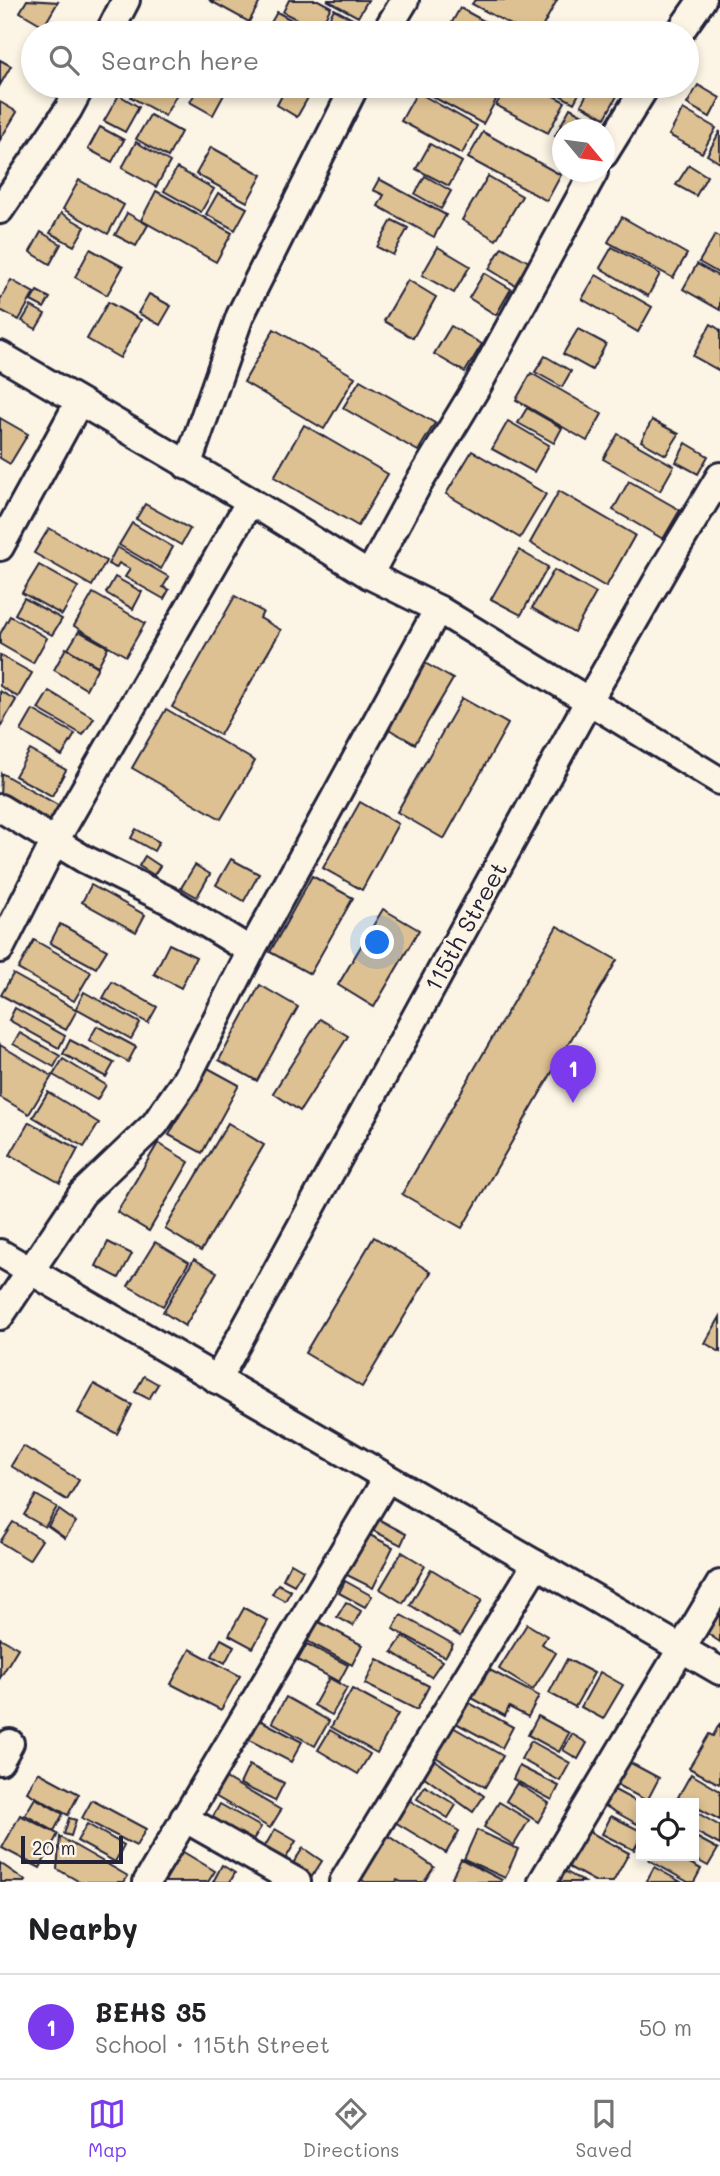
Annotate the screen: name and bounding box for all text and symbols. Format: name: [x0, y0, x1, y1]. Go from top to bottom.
search box: [21, 21, 699, 98]
icon: search: [45, 41, 83, 79]
text: Search here: [101, 43, 259, 77]
north arrow: [552, 119, 615, 182]
street label: 115th Street: [417, 856, 513, 996]
your location: [360, 925, 394, 959]
pin: 1: [550, 1045, 596, 1103]
map controls: [636, 1798, 699, 1861]
button: locate: [636, 1798, 699, 1861]
scale bar: [21, 1833, 122, 1865]
text: 20 m: [32, 1835, 76, 1860]
text: Nearby: [28, 1908, 138, 1948]
text: BEHS 35: [95, 1995, 207, 2029]
text: 1: [46, 2012, 56, 2042]
text: 50 m: [639, 2012, 692, 2042]
text: School · 115th Street: [95, 2029, 330, 2059]
tab: Map: [88, 2095, 127, 2162]
tab: Directions: [303, 2095, 399, 2162]
tab: Saved: [576, 2095, 632, 2162]

